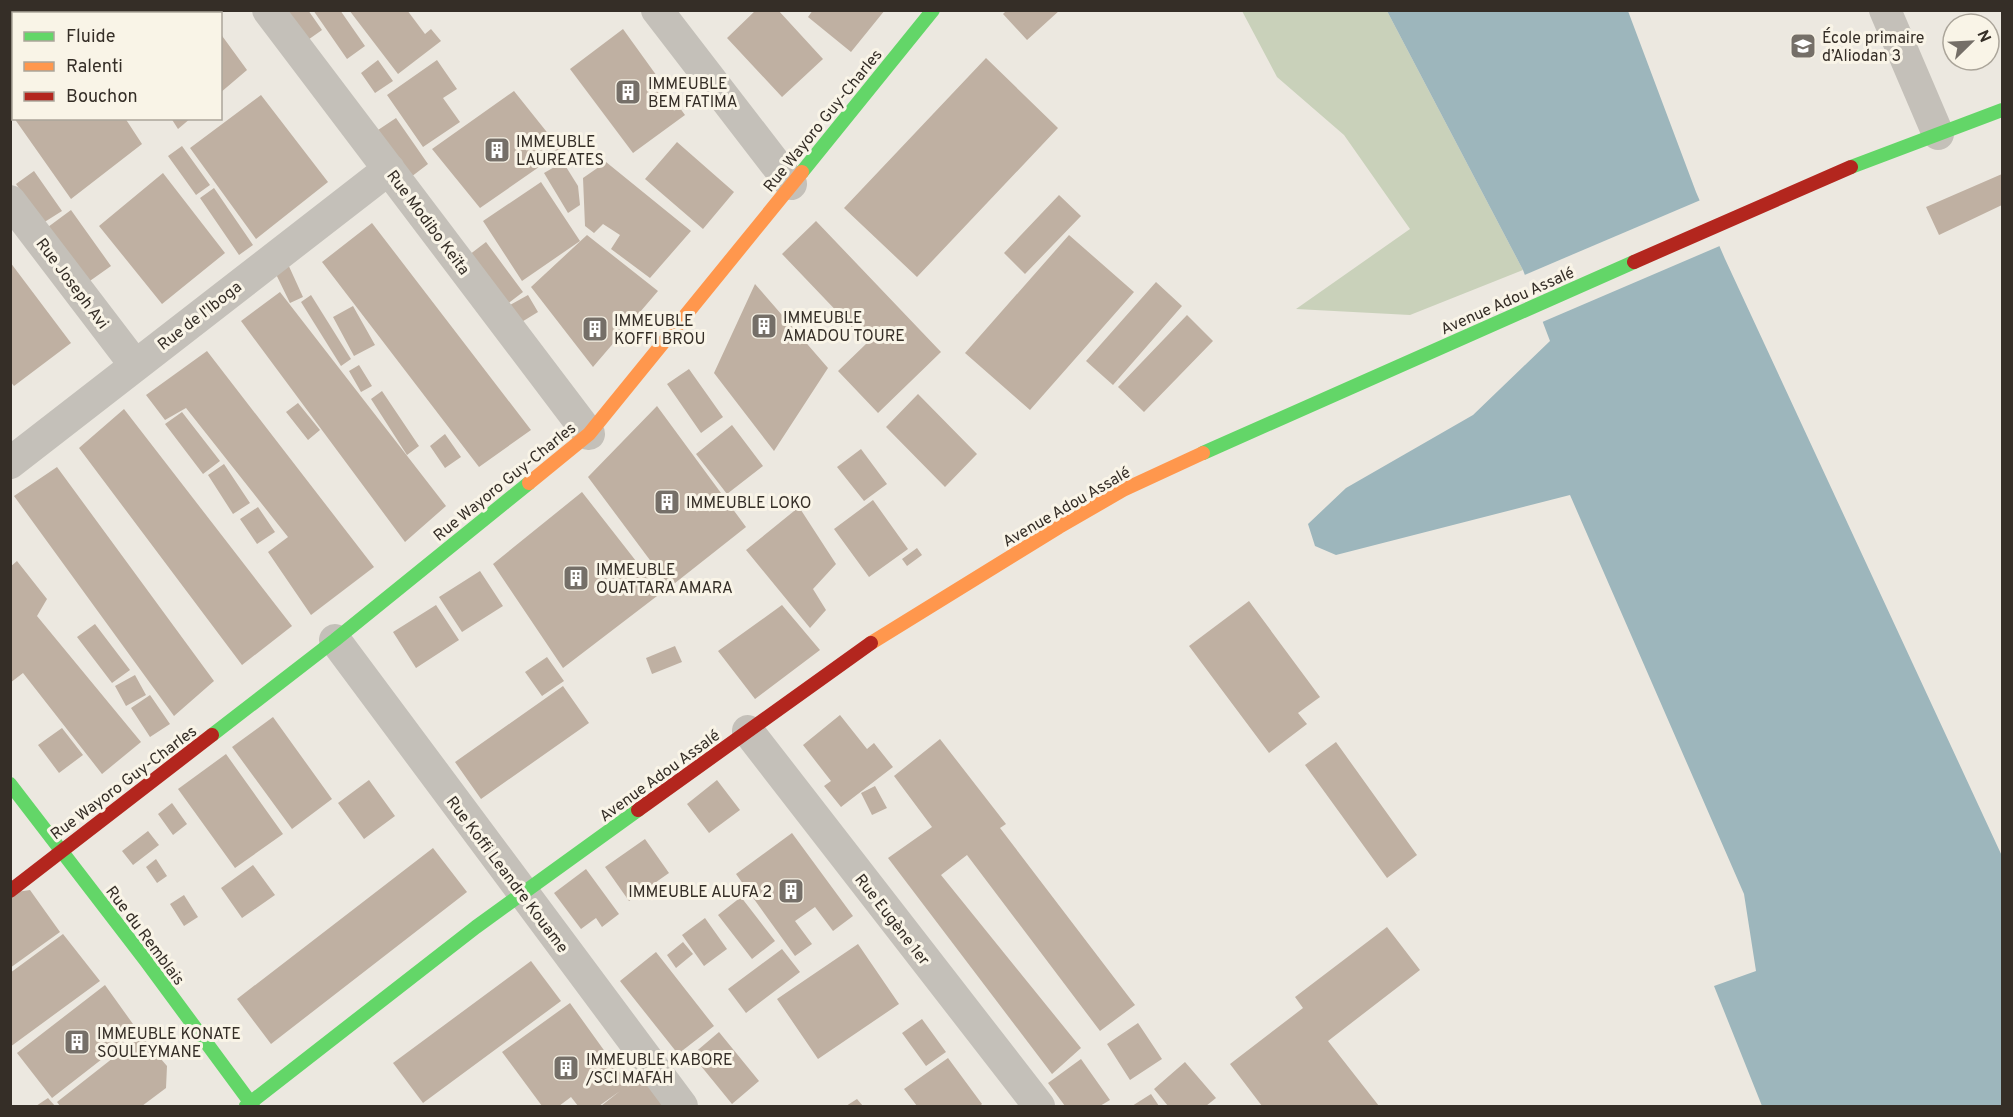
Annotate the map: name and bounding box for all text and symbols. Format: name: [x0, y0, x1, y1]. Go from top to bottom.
legend: [12, 12, 222, 120]
north arrow: [1941, 12, 2001, 72]
text: Fluide: [66, 26, 115, 49]
place label: École primaire d’Aliodan 3: [1822, 27, 1924, 67]
text: N: [1971, 27, 1994, 46]
school or university icon: École primaire d’Aliodan 3: [1788, 31, 1818, 61]
street label: Rue Wayoro Guy-Charles: [760, 46, 887, 197]
text: Ralenti: [66, 56, 123, 79]
place label: IMMEUBLE BEM FATIMA: [648, 75, 738, 113]
building icon: IMMEUBLE BEM FATIMA: [613, 77, 643, 107]
text: Bouchon: [66, 86, 138, 109]
place label: IMMEUBLE LAUREATES: [516, 133, 604, 171]
building icon: IMMEUBLE LAUREATES: [482, 135, 512, 165]
street label: Rue Modibo Keïta: [382, 167, 473, 279]
street label: Rue Joseph Avi: [31, 235, 112, 334]
street label: Avenue Adou Assalé: [1438, 263, 1578, 340]
street label: Rue de l'Iboga: [154, 278, 246, 356]
place label: IMMEUBLE AMADOU TOURE: [783, 309, 905, 347]
building icon: IMMEUBLE AMADOU TOURE: [749, 311, 779, 341]
place label: IMMEUBLE KOFFI BROU: [614, 312, 706, 350]
building icon: IMMEUBLE KOFFI BROU: [580, 314, 610, 344]
street label: Rue Wayoro Guy-Charles: [430, 419, 581, 546]
street label: Avenue Adou Assalé: [1000, 463, 1134, 552]
building icon: IMMEUBLE LOKO: [652, 487, 682, 517]
place label: IMMEUBLE LOKO: [686, 494, 812, 514]
place label: IMMEUBLE OUATTARA AMARA: [596, 561, 733, 599]
building icon: IMMEUBLE OUATTARA AMARA: [561, 563, 591, 593]
street label: Rue Wayoro Guy-Charles: [47, 722, 201, 845]
street label: Avenue Adou Assalé: [596, 726, 724, 827]
street label: Rue Koffi Leandre Kouame: [441, 793, 572, 958]
street label: Rue Eugène 1er: [850, 871, 933, 970]
building icon: IMMEUBLE ALUFA 2: [776, 876, 806, 906]
street label: Rue du Remblais: [101, 883, 188, 990]
place label: IMMEUBLE ALUFA 2: [628, 883, 772, 903]
place label: IMMEUBLE KONATE SOULEYMANE: [97, 1025, 241, 1063]
building icon: IMMEUBLE KONATE SOULEYMANE: [62, 1027, 92, 1057]
place label: IMMEUBLE KABORE /SCI MAFAH: [585, 1051, 733, 1089]
building icon: IMMEUBLE KABORE /SCI MAFAH: [551, 1053, 581, 1083]

